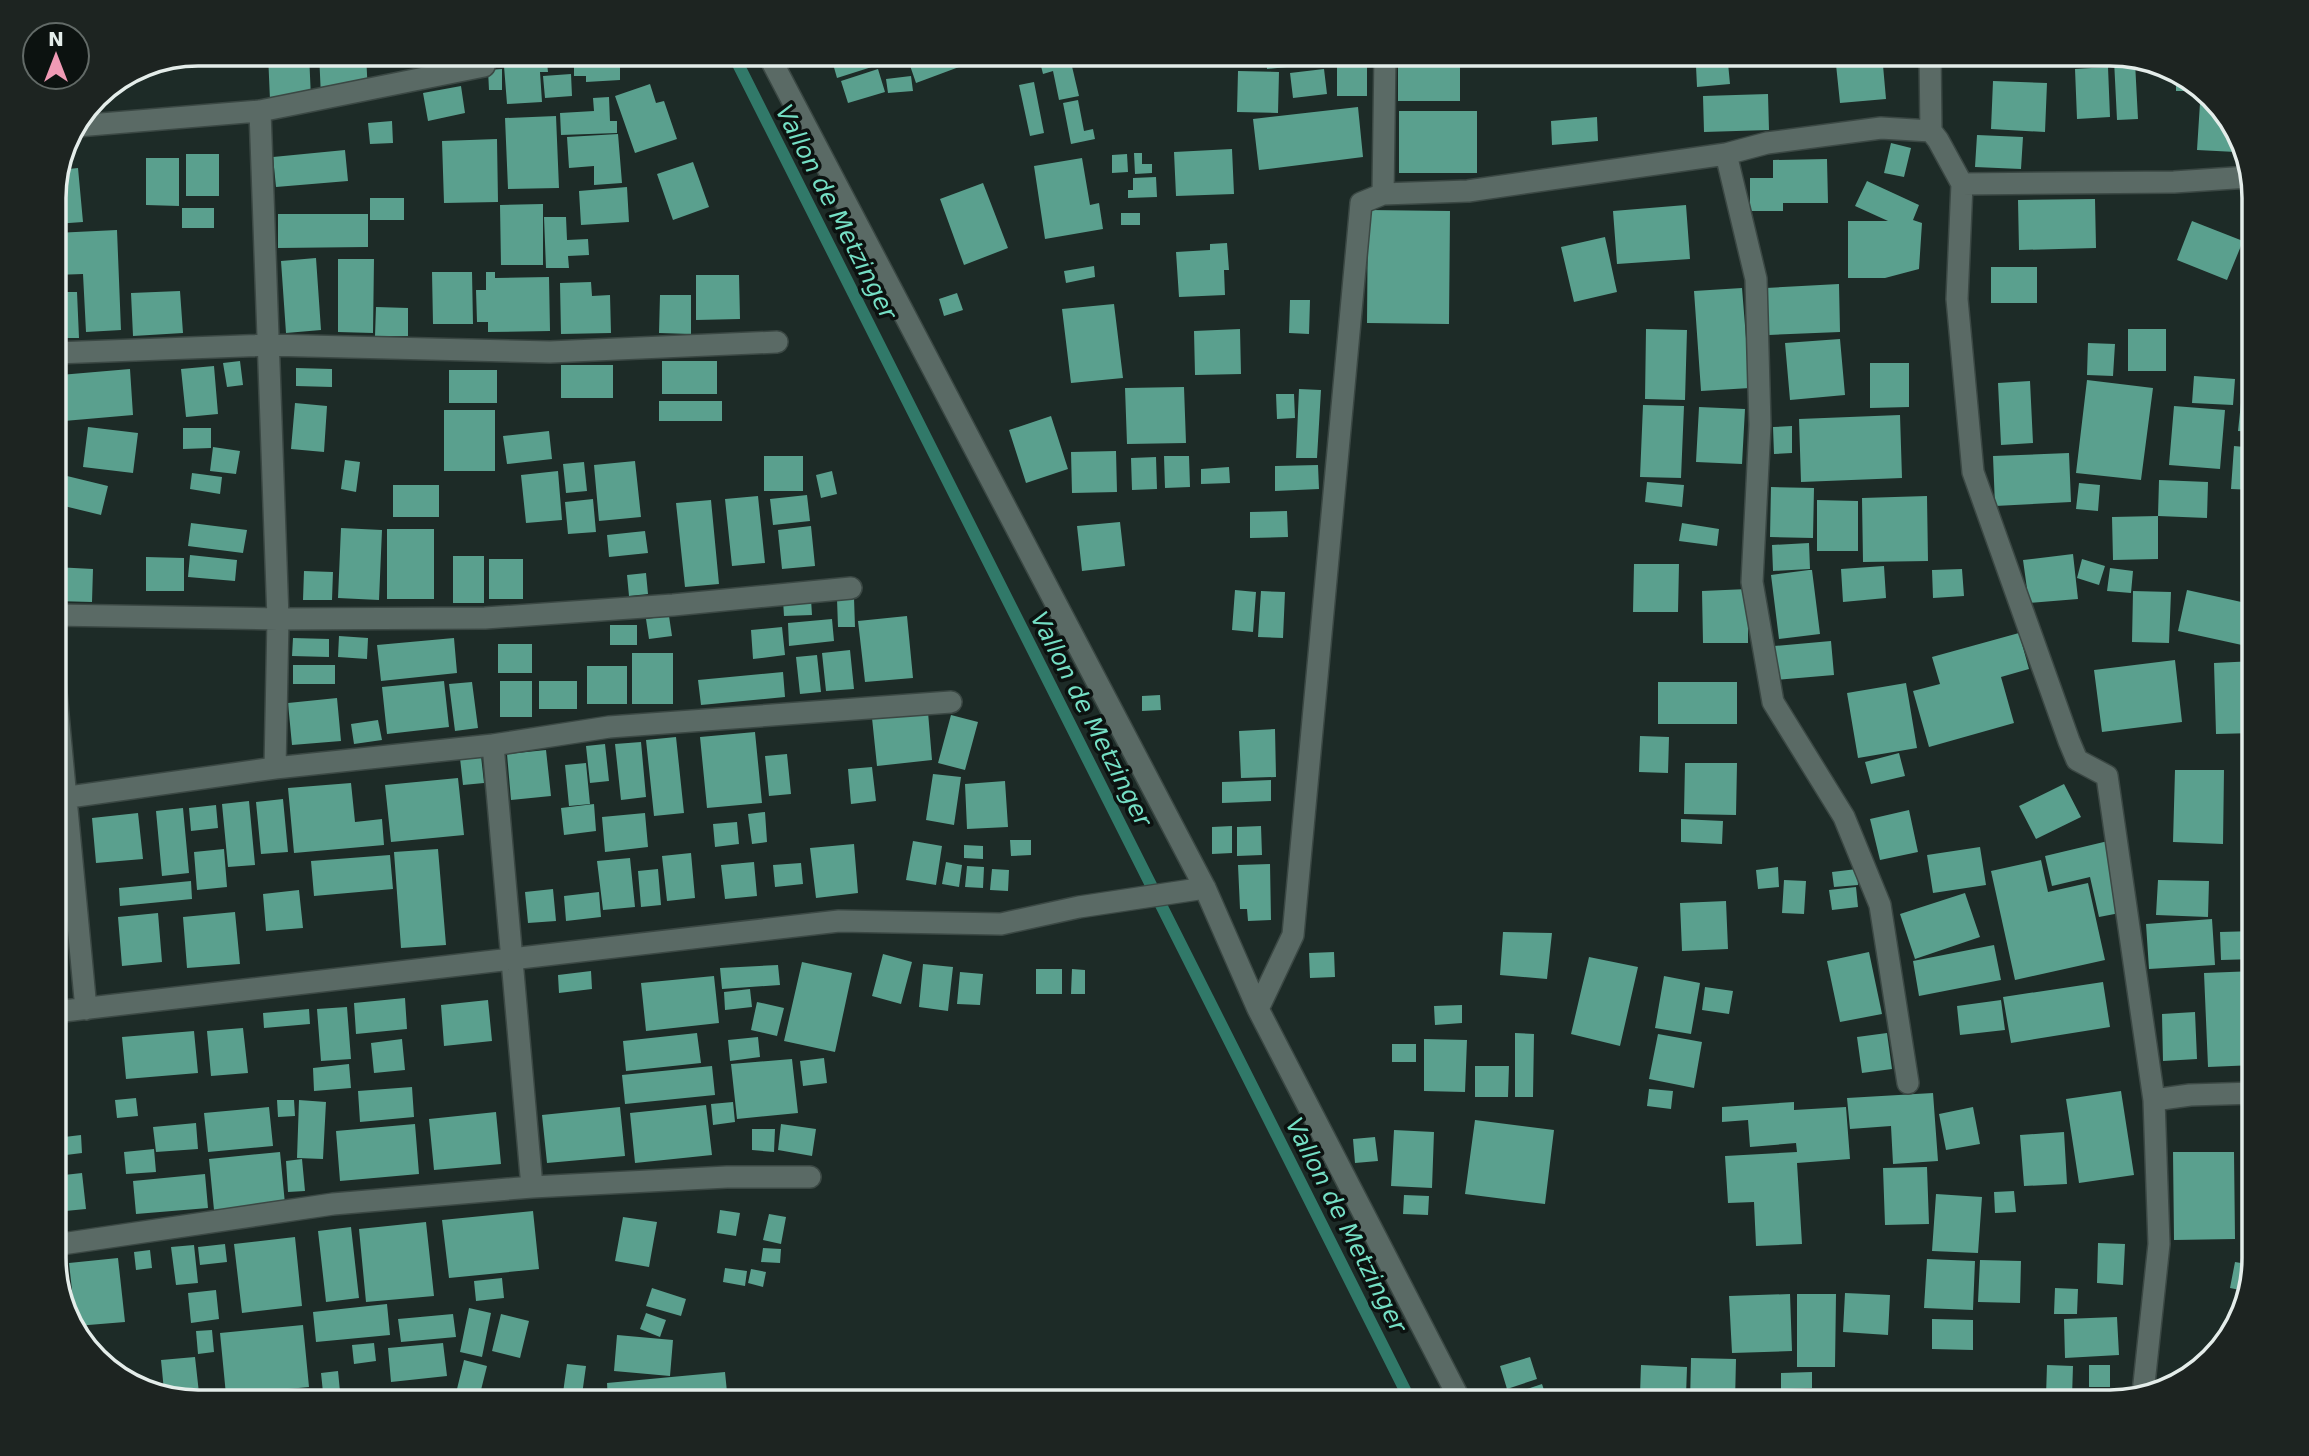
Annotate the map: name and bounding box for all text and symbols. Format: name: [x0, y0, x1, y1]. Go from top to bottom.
north arrow: [21, 21, 91, 91]
text: N: [48, 28, 64, 50]
water label: Vallon de Metzinger: [770, 100, 903, 326]
water label: Vallon de Metzinger: [1025, 607, 1158, 833]
water label: Vallon de Metzinger: [1280, 1113, 1413, 1339]

